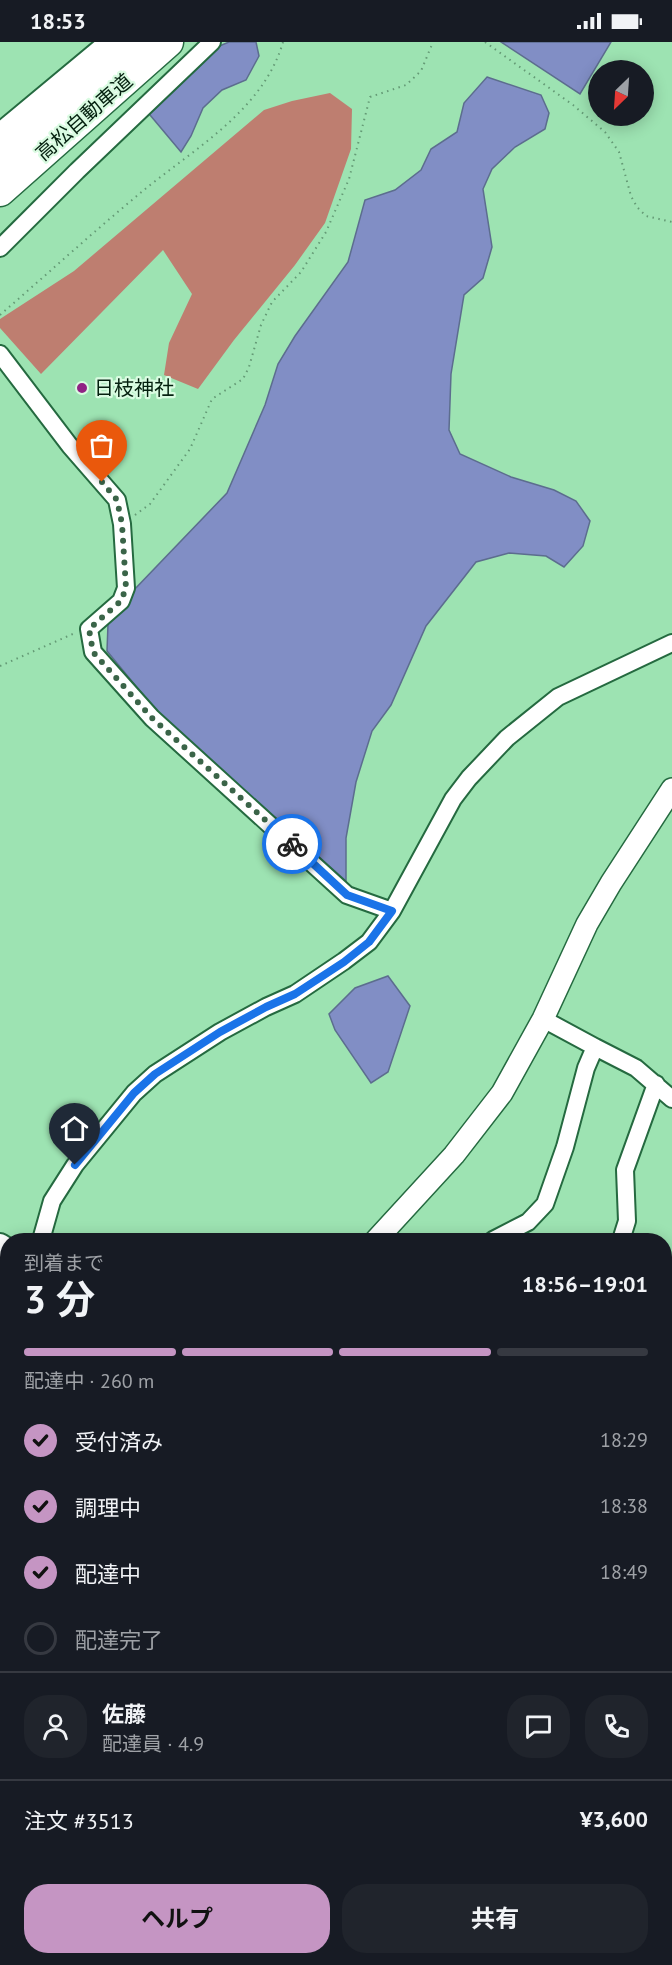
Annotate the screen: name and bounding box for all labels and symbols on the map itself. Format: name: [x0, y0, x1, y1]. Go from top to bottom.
north arrow: [588, 60, 654, 126]
street label: 高松自動車道: [30, 68, 138, 166]
place label: 日枝神社: [94, 375, 174, 401]
marker: 日枝神社: [75, 381, 89, 395]
pin: [76, 420, 127, 482]
courier: [262, 814, 322, 874]
pin: [49, 1103, 100, 1165]

